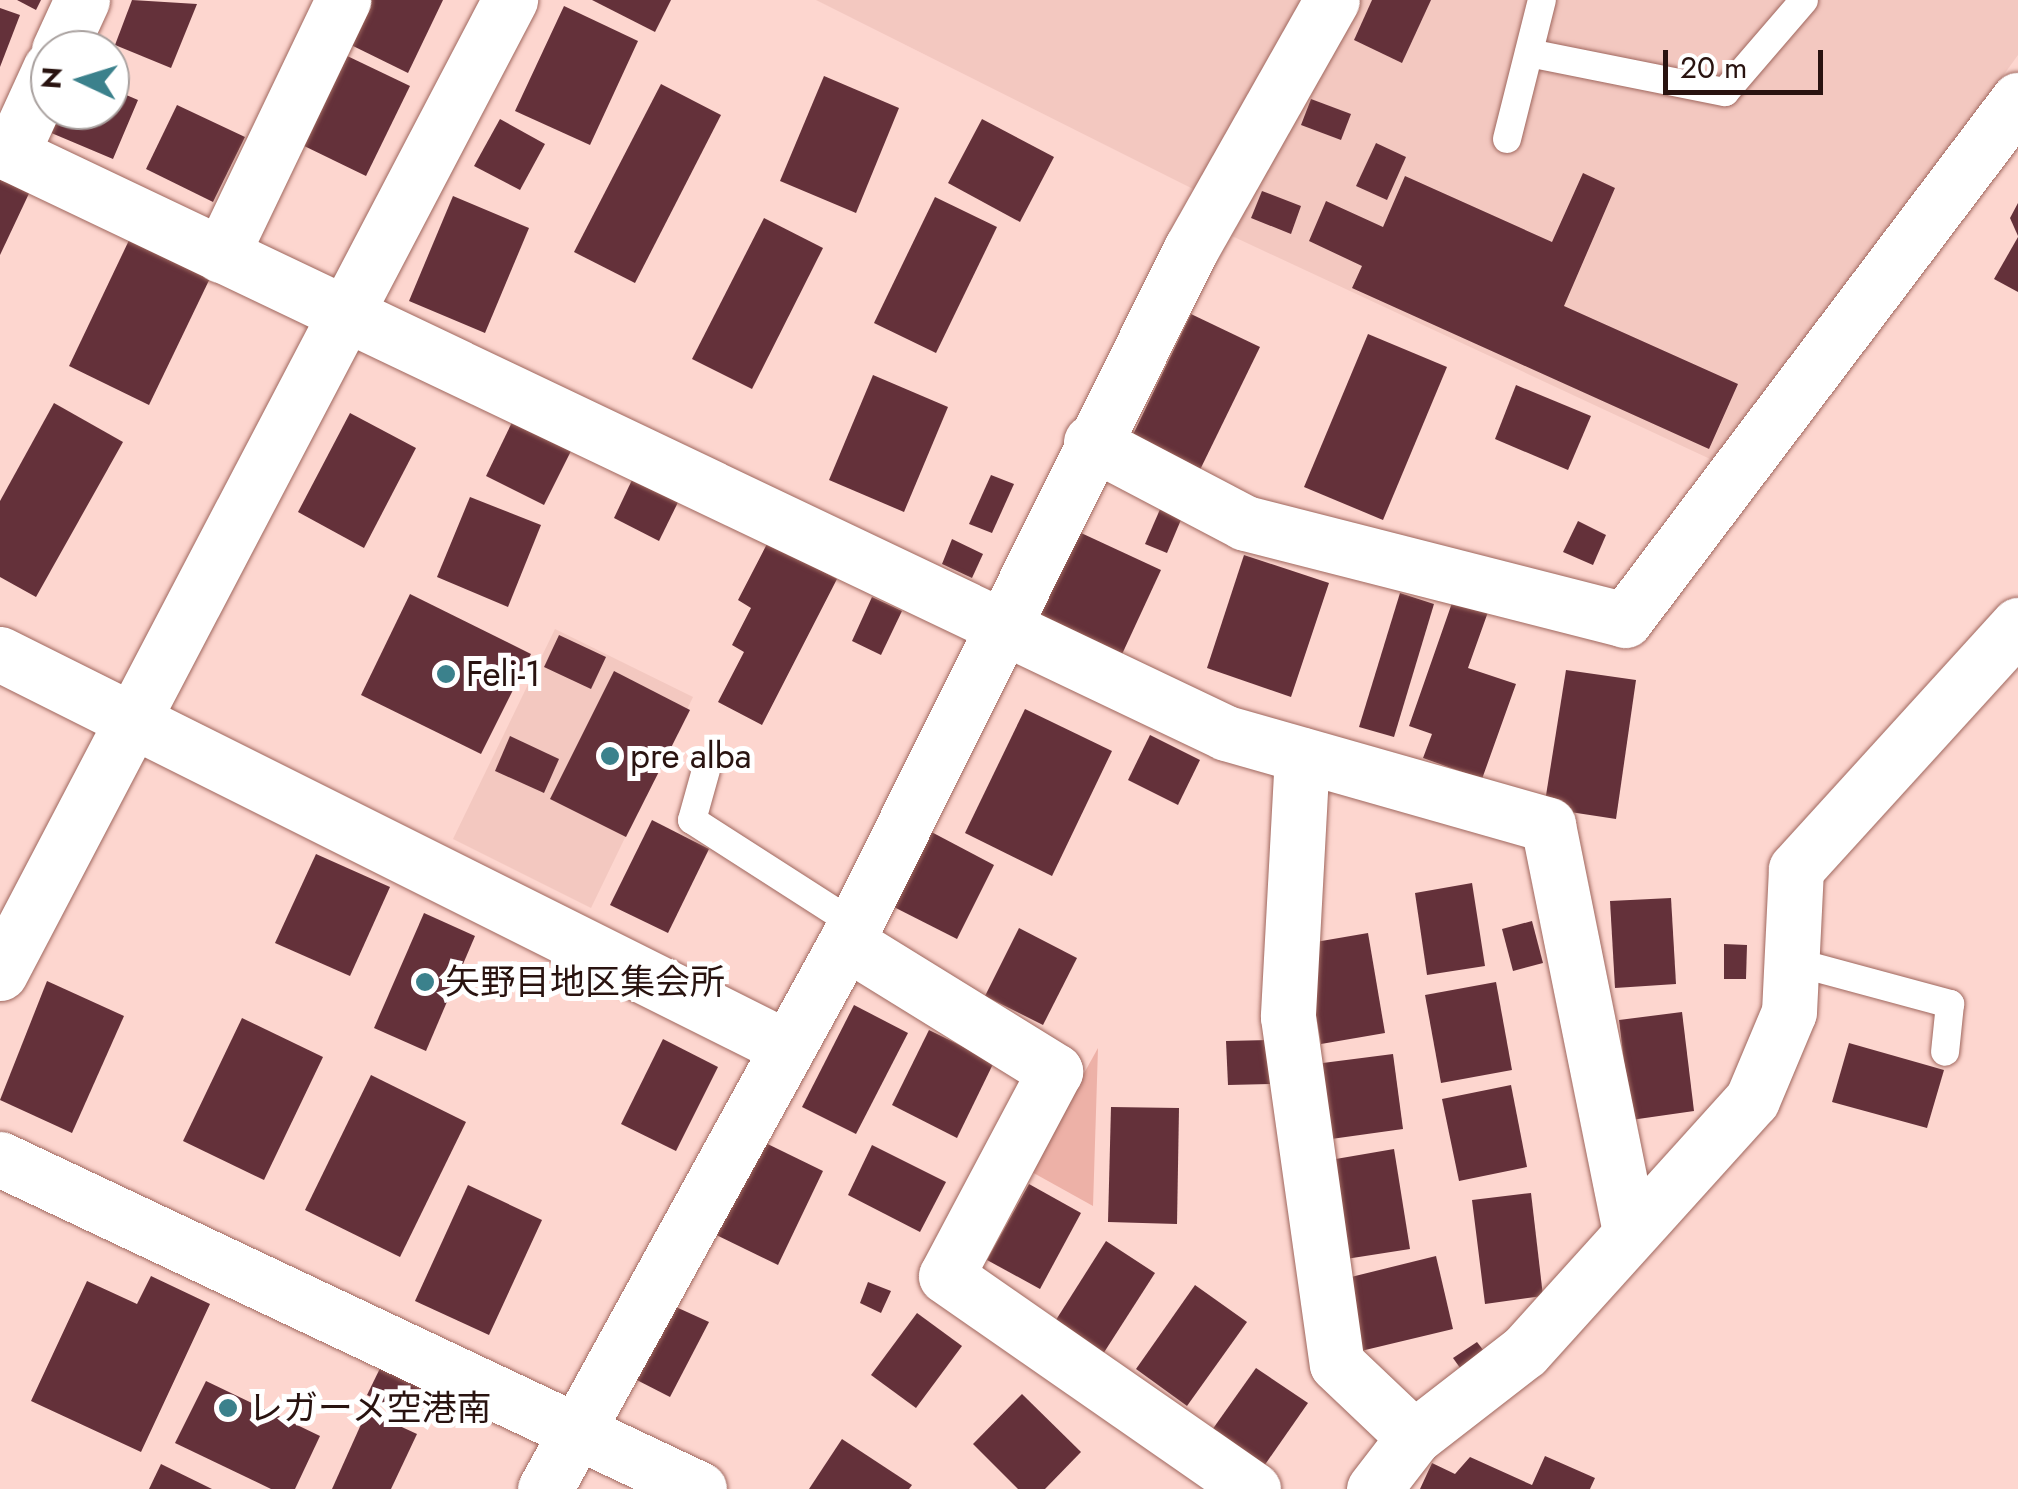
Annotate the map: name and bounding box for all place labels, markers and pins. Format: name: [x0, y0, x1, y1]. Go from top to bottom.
place label: Feli-1: [466, 653, 541, 695]
marker: Feli-1: [435, 663, 457, 685]
place label: pre alba: [630, 735, 752, 777]
marker: pre alba: [599, 745, 621, 767]
place label: 矢野目地区集会所: [445, 961, 725, 1003]
marker: 矢野目地区集会所: [414, 971, 436, 993]
place label: レガーメ空港南: [248, 1387, 493, 1429]
marker: レガーメ空港南: [217, 1397, 239, 1419]

